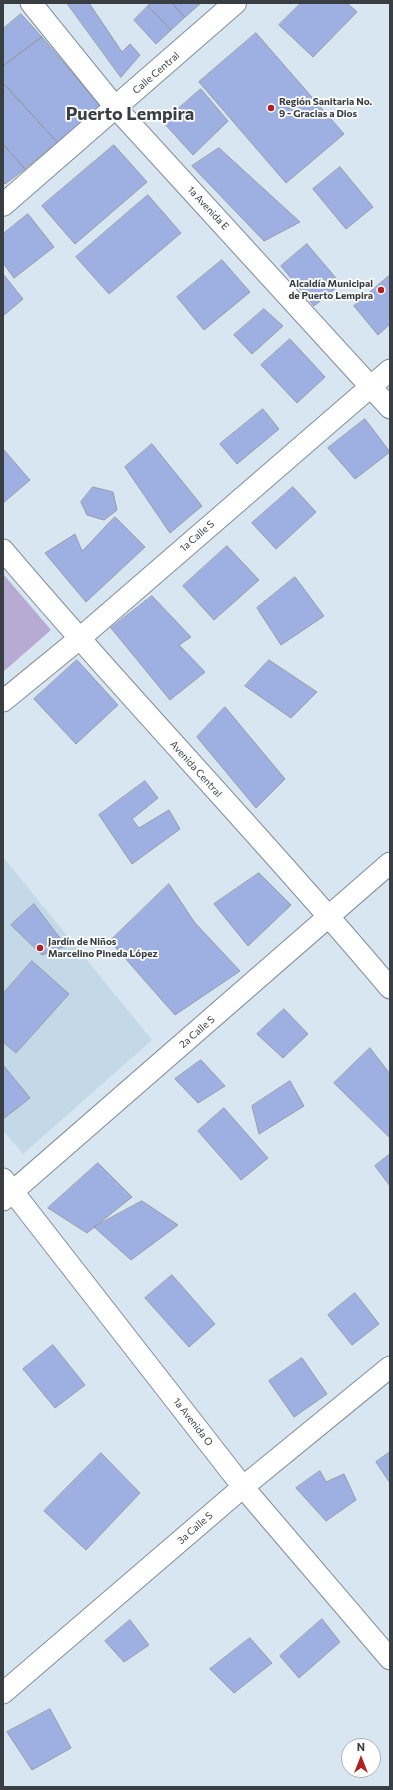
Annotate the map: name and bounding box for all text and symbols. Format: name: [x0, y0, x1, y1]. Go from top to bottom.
street label: Calle Central: [130, 49, 182, 97]
place label: Región Sanitaria No. 9 - Gracias a Dios: [279, 96, 372, 120]
district label: Puerto Lempira: [66, 103, 194, 125]
marker: Región Sanitaria No. 9 - Gracias a Dios: [266, 103, 276, 113]
street label: 1a Avenida E: [185, 184, 231, 232]
place label: Alcaldía Municipal de Puerto Lempira: [289, 278, 373, 302]
marker: Alcaldía Municipal de Puerto Lempira: [376, 285, 386, 295]
street label: 1a Calle S: [177, 518, 217, 554]
street label: Avenida Central: [168, 738, 224, 800]
place label: Jardín de Niños Marcelino Pineda López: [48, 936, 158, 960]
marker: Jardín de Niños Marcelino Pineda López: [35, 943, 45, 953]
street label: 2a Calle S: [177, 1013, 217, 1051]
street label: 1a Avenida O: [171, 1396, 215, 1448]
street label: 3a Calle S: [175, 1509, 215, 1547]
north arrow: [341, 1738, 381, 1778]
text: N: [357, 1740, 365, 1753]

